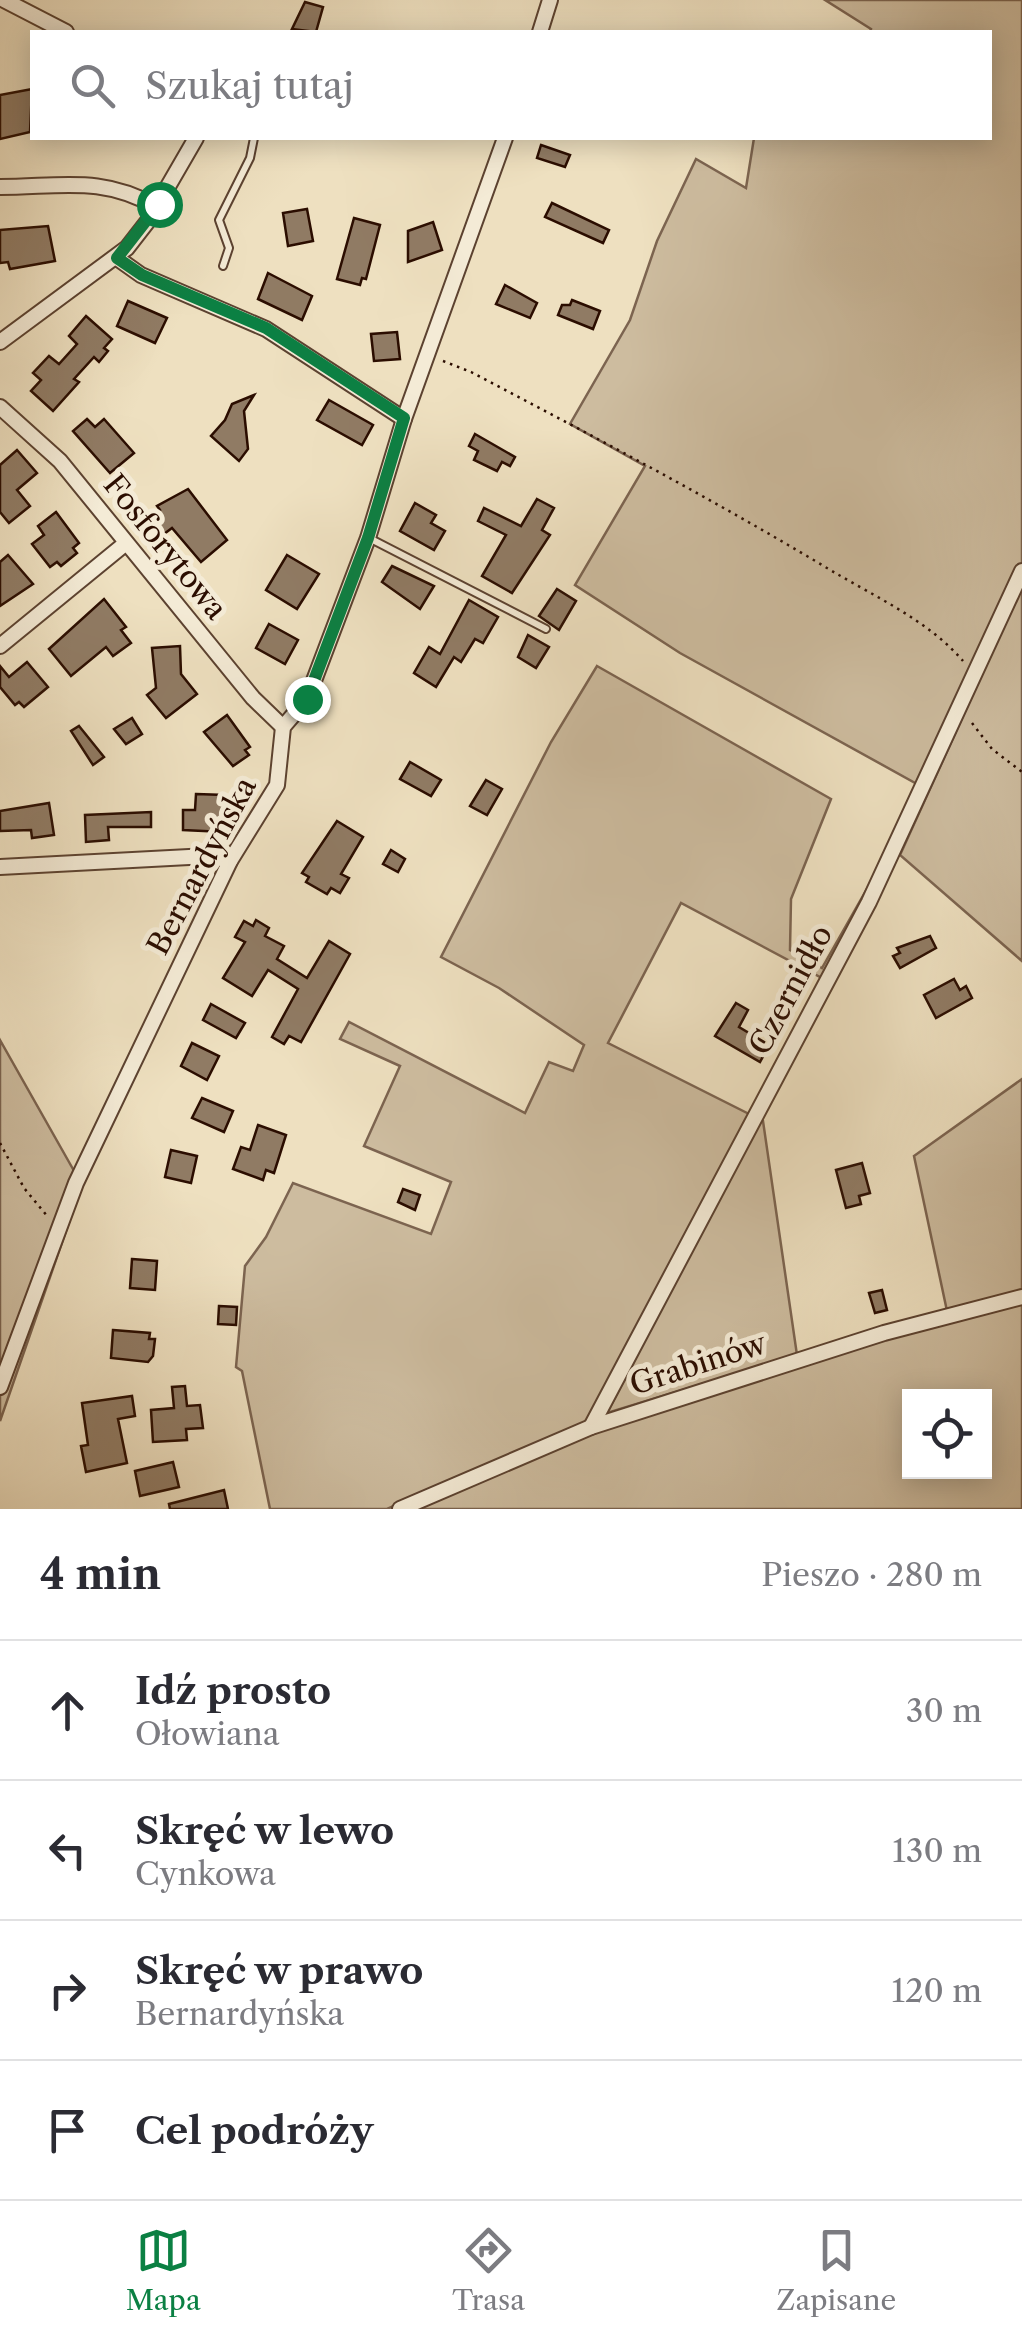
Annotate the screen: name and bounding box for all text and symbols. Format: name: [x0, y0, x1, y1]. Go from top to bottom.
search box: [30, 30, 992, 140]
icon: search: [65, 58, 120, 113]
text: Szukaj tutaj: [145, 62, 354, 109]
route start: [137, 182, 183, 228]
street label: Fosforytowa: [96, 467, 235, 627]
route end: [285, 677, 331, 723]
street label: Bernardyńska: [139, 770, 264, 961]
street label: Czernidło: [741, 919, 840, 1061]
street label: Grabinów: [625, 1324, 772, 1403]
map controls: [902, 1389, 992, 1479]
button: locate: [902, 1389, 992, 1479]
text: 4 min: [40, 1548, 161, 1600]
text: Pieszo · 280 m: [761, 1555, 982, 1594]
text: Idź prosto: [135, 1667, 331, 1714]
icon: ahead: [40, 1683, 95, 1738]
text: 30 m: [906, 1691, 982, 1730]
text: Ołowiana: [135, 1714, 280, 1753]
text: Skręć w lewo: [135, 1807, 394, 1854]
icon: left: [40, 1823, 95, 1878]
text: 130 m: [892, 1831, 982, 1870]
text: Cynkowa: [135, 1854, 276, 1893]
text: Skręć w prawo: [135, 1947, 423, 1994]
icon: right: [40, 1963, 95, 2018]
text: 120 m: [892, 1971, 982, 2010]
text: Bernardyńska: [135, 1994, 344, 2033]
icon: arrive: [40, 2103, 95, 2158]
text: Cel podróży: [135, 2107, 373, 2154]
tab: Mapa: [126, 2223, 201, 2317]
tab: Trasa: [452, 2223, 525, 2317]
tab: Zapisane: [777, 2223, 896, 2317]

